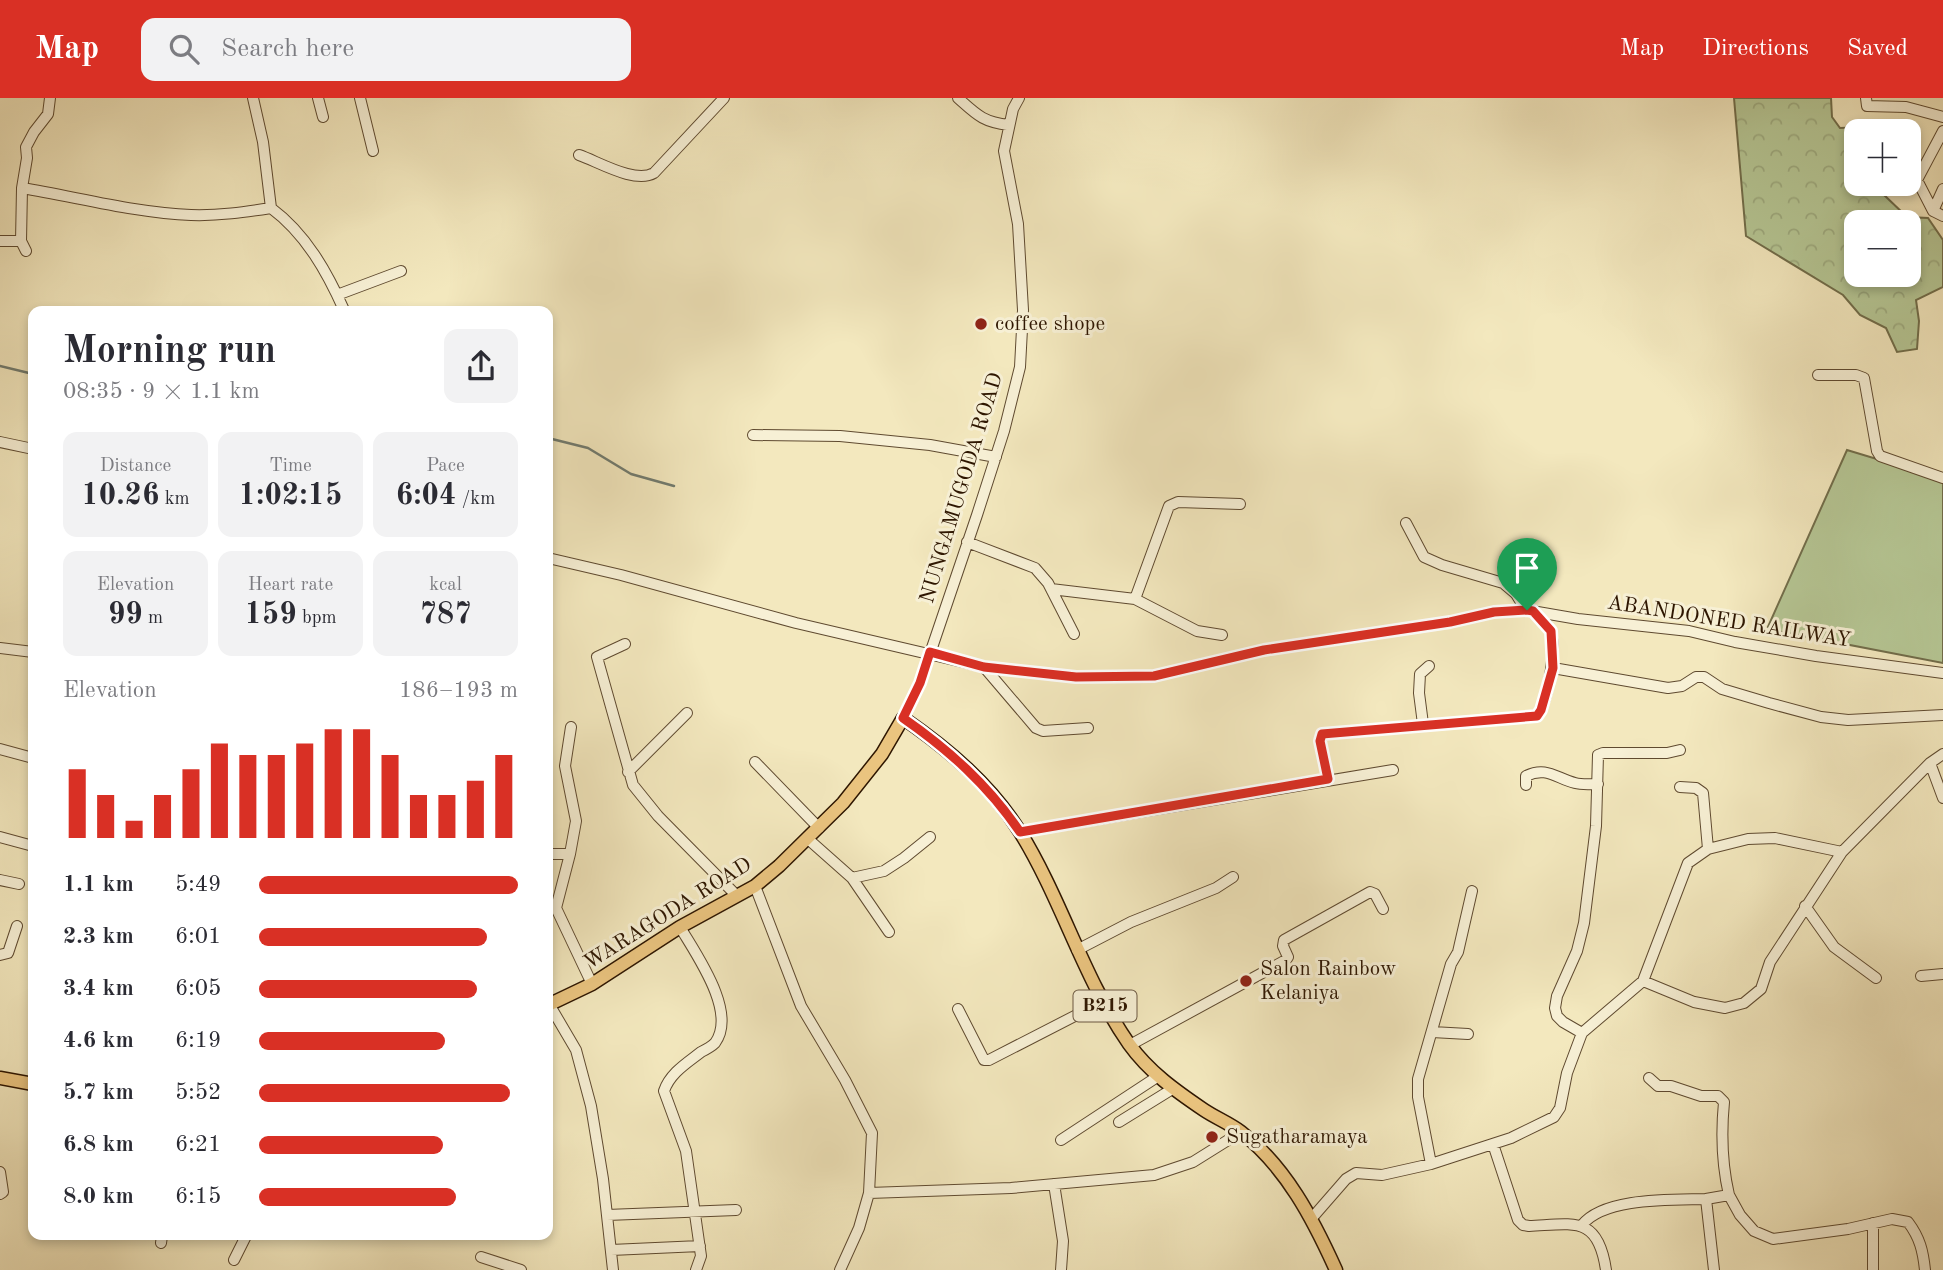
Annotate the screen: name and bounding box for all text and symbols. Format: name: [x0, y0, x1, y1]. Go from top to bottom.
search box: [141, 18, 631, 81]
icon: search: [165, 30, 203, 68]
text: Map: [35, 33, 99, 66]
text: Search here: [221, 36, 354, 62]
text: Map: [1620, 37, 1664, 61]
text: Directions: [1702, 37, 1809, 61]
text: Saved: [1847, 37, 1908, 61]
map controls: [1844, 119, 1921, 287]
button: +: [1844, 119, 1921, 196]
button: −: [1844, 210, 1921, 287]
place label: coffee shope: [995, 314, 1105, 335]
marker: coffee shope: [973, 316, 989, 332]
button: share: [444, 329, 518, 403]
text: Morning run: [63, 333, 276, 371]
street label: NUNGAMUGODA ROAD: [917, 370, 1007, 606]
text: 08:35 · 9 × 1.1 km: [63, 380, 260, 403]
text: Distance: [100, 457, 171, 476]
text: Time: [269, 457, 312, 476]
text: Pace: [426, 457, 465, 476]
text: 10.26: [81, 481, 159, 511]
text: 1:02:15: [239, 481, 342, 511]
text: 6:04: [396, 481, 456, 511]
text: km: [159, 490, 190, 509]
text: /km: [456, 490, 495, 509]
pin: [1497, 538, 1557, 610]
icon: arrive: [1508, 549, 1546, 587]
text: Elevation: [97, 576, 174, 595]
text: Heart rate: [248, 576, 333, 595]
text: kcal: [429, 576, 462, 595]
street label: ABANDONED RAILWAY: [1606, 592, 1852, 652]
text: 99: [108, 600, 143, 630]
text: 159: [244, 600, 297, 630]
text: 787: [419, 600, 472, 630]
text: m: [143, 609, 163, 628]
text: bpm: [297, 609, 337, 628]
text: Elevation: [63, 679, 157, 702]
text: 186–193 m: [399, 679, 518, 702]
street label: WARAGODA ROAD: [581, 854, 755, 974]
text: 1.1 km: [63, 873, 134, 896]
text: 5:49: [175, 873, 221, 896]
text: 2.3 km: [63, 925, 134, 948]
text: 6:01: [175, 925, 221, 948]
place label: Salon Rainbow Kelaniya: [1260, 959, 1396, 1004]
marker: Salon Rainbow Kelaniya: [1238, 973, 1254, 989]
text: 3.4 km: [63, 977, 134, 1000]
text: 6:05: [175, 977, 221, 1000]
road number: B215: [1074, 991, 1136, 1022]
text: 4.6 km: [63, 1029, 134, 1052]
text: 6:19: [175, 1029, 221, 1052]
text: 5.7 km: [63, 1081, 134, 1104]
text: 5:52: [175, 1081, 221, 1104]
place label: Sugatharamaya: [1226, 1127, 1368, 1148]
marker: Sugatharamaya: [1204, 1129, 1220, 1145]
text: 6.8 km: [63, 1133, 134, 1156]
text: 6:21: [175, 1133, 221, 1156]
text: 8.0 km: [63, 1185, 134, 1208]
text: 6:15: [175, 1185, 221, 1208]

